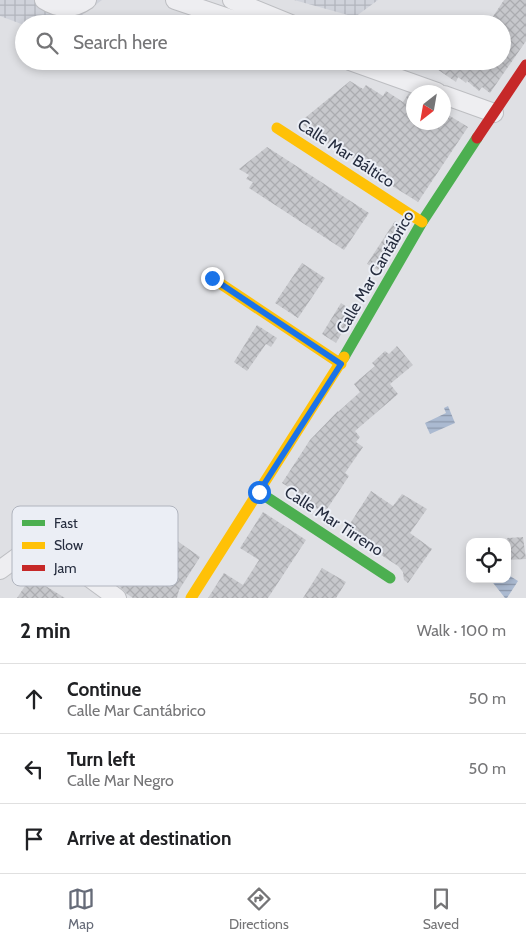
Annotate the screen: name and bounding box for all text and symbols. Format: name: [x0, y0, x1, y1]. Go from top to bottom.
search box: [15, 15, 511, 70]
icon: search: [33, 29, 61, 57]
text: Search here: [73, 31, 167, 54]
north arrow: [406, 85, 451, 130]
street label: Calle Mar Báltico: [294, 115, 398, 191]
street label: Calle Mar Cantábrico: [332, 207, 418, 337]
route end: [201, 267, 224, 290]
route start: [248, 481, 271, 504]
street label: Calle Mar Tirreno: [281, 482, 387, 560]
legend: [12, 506, 178, 586]
text: Fast: [54, 514, 78, 532]
text: Slow: [54, 536, 83, 554]
map controls: [466, 538, 511, 583]
button: locate: [466, 538, 511, 583]
text: Jam: [53, 559, 76, 577]
text: 2 min: [20, 618, 71, 643]
text: Walk · 100 m: [417, 621, 506, 640]
text: Continue: [67, 678, 141, 701]
icon: ahead: [20, 685, 48, 713]
text: 50 m: [469, 689, 506, 708]
text: Calle Mar Cantábrico: [67, 701, 206, 720]
text: Turn left: [67, 748, 135, 771]
icon: left: [20, 755, 48, 783]
text: 50 m: [469, 759, 506, 778]
text: Calle Mar Negro: [67, 771, 174, 790]
icon: arrive: [20, 825, 48, 853]
text: Arrive at destination: [67, 827, 231, 850]
tab: Map: [67, 885, 95, 933]
tab: Directions: [229, 885, 289, 933]
tab: Saved: [423, 885, 459, 933]

